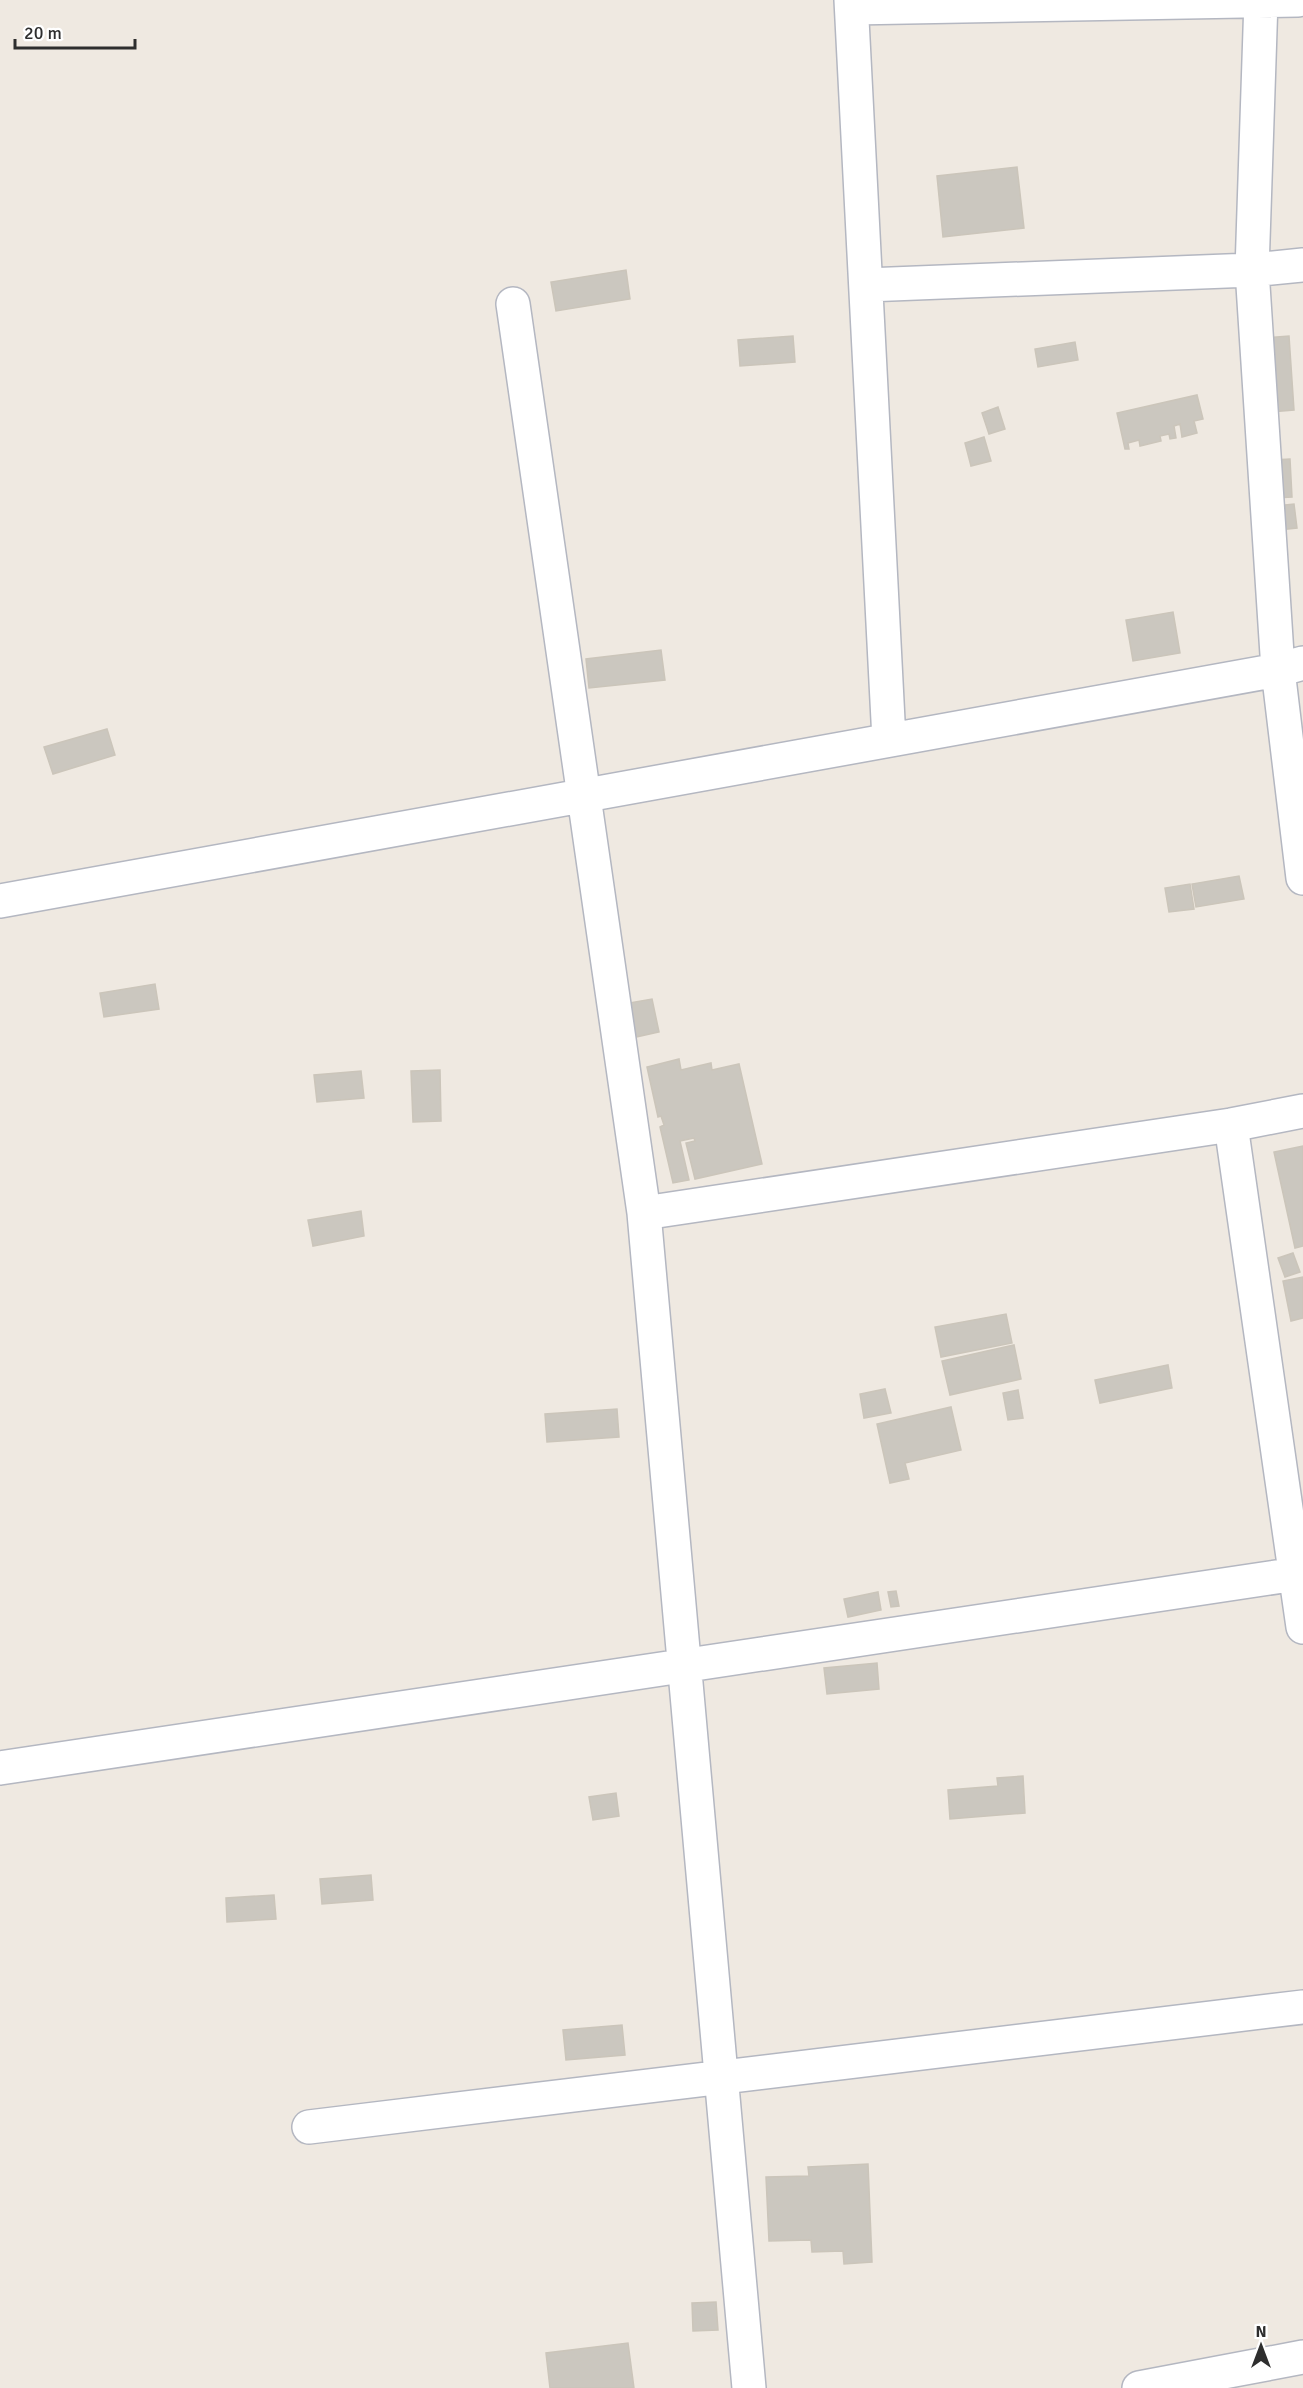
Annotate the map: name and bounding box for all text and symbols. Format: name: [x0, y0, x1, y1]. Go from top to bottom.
scale bar: [15, 12, 135, 50]
text: 20 m: [24, 22, 62, 44]
north arrow: [1231, 2316, 1291, 2376]
text: N: [1255, 2322, 1267, 2342]

